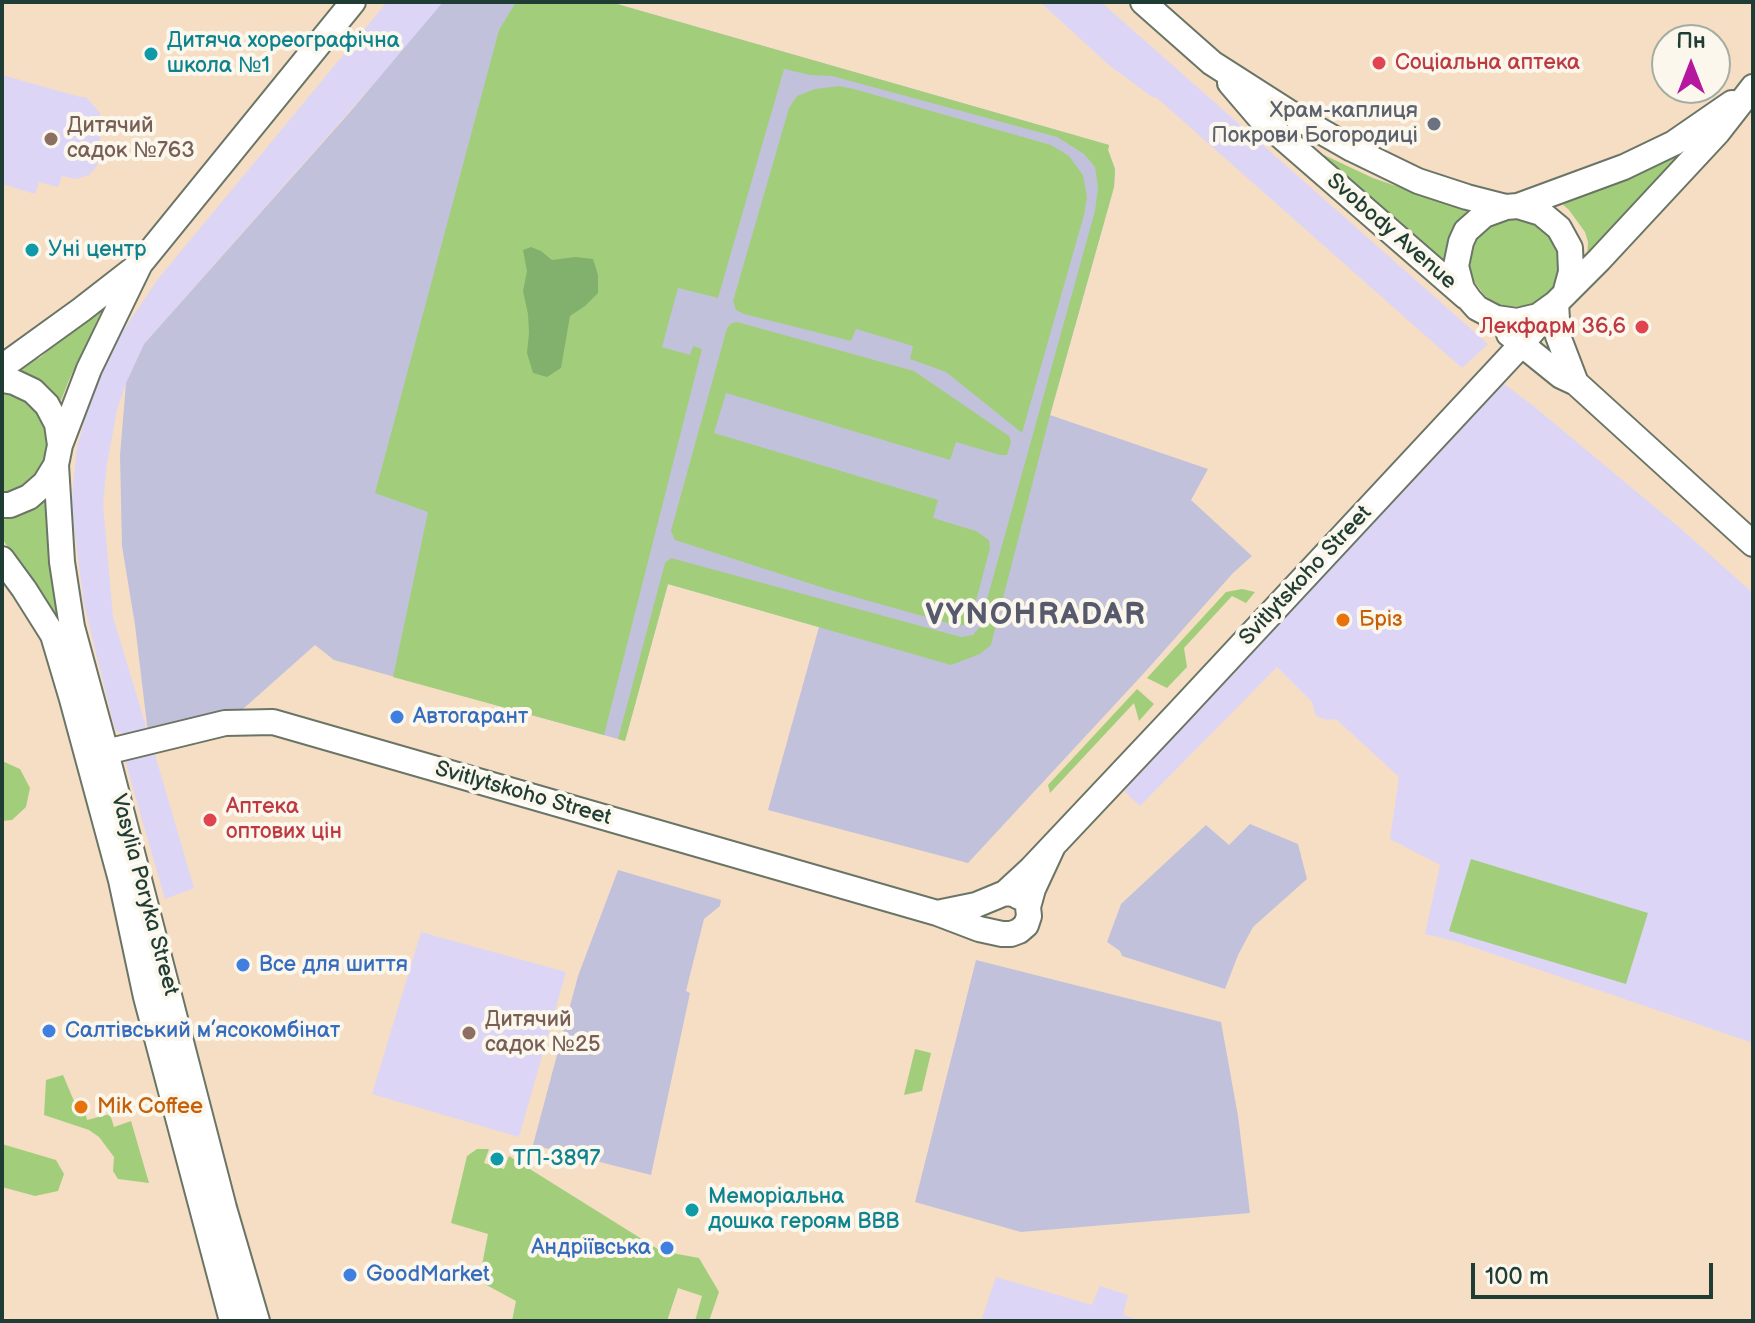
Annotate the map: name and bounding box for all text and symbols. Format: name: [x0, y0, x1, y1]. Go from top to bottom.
north arrow: [1651, 24, 1731, 104]
place label: Дитяча хореографічна школа №1: [167, 28, 400, 80]
text: Пн: [1676, 28, 1706, 55]
marker: Дитяча хореографічна школа №1: [142, 45, 160, 63]
place label: Соціальна аптека: [1395, 50, 1580, 76]
marker: Соціальна аптека: [1370, 54, 1388, 72]
place label: Храм-каплиця Покрови Богородиці: [1211, 98, 1418, 150]
place label: Дитячий садок №763: [67, 113, 195, 164]
marker: Храм-каплиця Покрови Богородиці: [1425, 115, 1443, 133]
marker: Дитячий садок №763: [42, 130, 60, 148]
street label: Svobody Avenue: [1321, 168, 1461, 296]
place label: Уні центр: [48, 237, 146, 263]
marker: Уні центр: [23, 241, 41, 259]
place label: Лекфарм 36,6: [1480, 314, 1626, 340]
marker: Лекфарм 36,6: [1633, 318, 1651, 336]
street label: Svitlytskoho Street: [1234, 500, 1378, 652]
district label: VYNOHRADAR: [925, 598, 1147, 634]
place label: Бріз: [1359, 607, 1403, 633]
marker: Бріз: [1334, 611, 1352, 629]
place label: Автогарант: [413, 704, 528, 730]
marker: Автогарант: [388, 708, 406, 726]
street label: Svitlytskoho Street: [432, 756, 614, 832]
street label: Vasylia Poryka Street: [104, 791, 184, 999]
place label: Аптека оптових цін: [226, 794, 342, 846]
marker: Аптека оптових цін: [201, 811, 219, 829]
place label: Все для шиття: [259, 952, 408, 978]
marker: Все для шиття: [234, 956, 252, 974]
place label: Дитячий садок №25: [485, 1007, 600, 1058]
place label: Салтівський м’ясокомбінат: [65, 1018, 340, 1044]
marker: Салтівський м’ясокомбінат: [40, 1022, 58, 1040]
marker: Дитячий садок №25: [460, 1024, 478, 1042]
place label: Mik Coffee: [97, 1094, 203, 1120]
marker: Mik Coffee: [72, 1098, 90, 1116]
place label: ТП-3897: [513, 1146, 600, 1172]
marker: ТП-3897: [488, 1150, 506, 1168]
place label: Меморіальна дошка героям ВВВ: [708, 1184, 899, 1236]
marker: Меморіальна дошка героям ВВВ: [683, 1201, 701, 1219]
place label: Андріївська: [531, 1235, 651, 1261]
marker: Андріївська: [658, 1239, 676, 1257]
scale bar: [1475, 1247, 1717, 1297]
place label: GoodMarket: [366, 1262, 490, 1288]
text: 100 m: [1485, 1262, 1549, 1291]
marker: GoodMarket: [341, 1266, 359, 1284]

